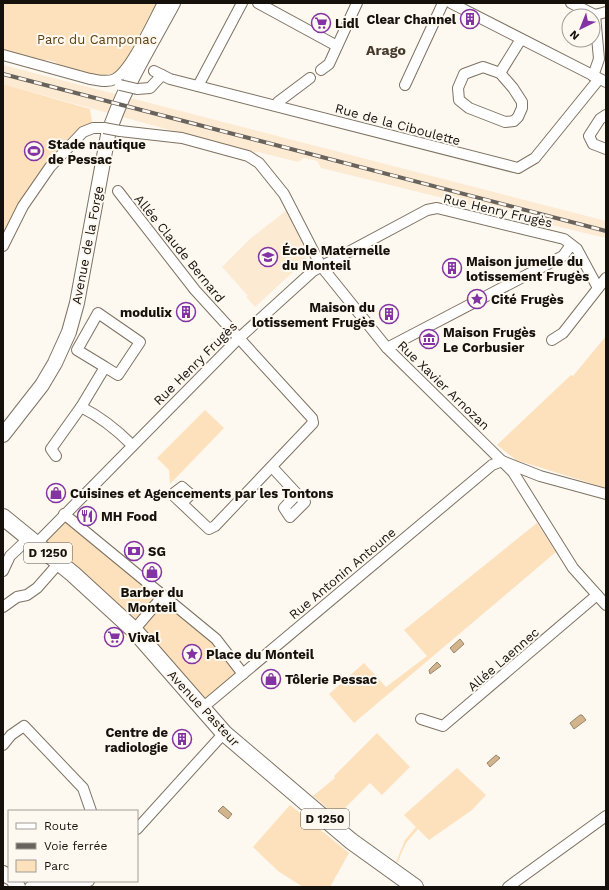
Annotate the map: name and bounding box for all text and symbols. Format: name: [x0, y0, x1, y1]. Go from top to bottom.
building icon: Clear Channel: [459, 8, 481, 30]
north arrow: [561, 8, 601, 48]
supermarket icon: Lidl: [310, 12, 332, 34]
place label: Clear Channel: [366, 12, 457, 27]
place label: Lidl: [335, 16, 360, 31]
text: N: [567, 27, 582, 42]
park label: Parc du Camponac: [37, 32, 157, 47]
district label: Arago: [366, 42, 406, 58]
street label: Rue de la Ciboulette: [334, 101, 462, 148]
place label: Stade nautique de Pessac: [48, 137, 146, 167]
sports icon: Stade nautique de Pessac: [23, 140, 45, 162]
street label: Avenue de la Forge: [69, 185, 106, 306]
street label: Allée Claude Bernard: [132, 191, 228, 305]
street label: Rue Henry Frugès: [442, 191, 554, 230]
place label: École Maternelle du Monteil: [282, 242, 391, 273]
school or university icon: École Maternelle du Monteil: [257, 246, 279, 268]
place label: Maison jumelle du lotissement Frugès: [466, 254, 589, 284]
building icon: Maison jumelle du lotissement Frugès: [441, 257, 463, 279]
place icon: Cité Frugès: [466, 288, 488, 310]
place label: Cité Frugès: [491, 292, 564, 307]
place label: Maison du lotissement Frugès: [252, 300, 375, 330]
building icon: modulix: [175, 301, 197, 323]
building icon: Maison du lotissement Frugès: [378, 303, 400, 325]
place label: modulix: [120, 305, 172, 320]
street label: Rue Henry Frugès: [151, 319, 240, 408]
place label: Maison Frugès Le Corbusier: [443, 325, 536, 355]
museum icon: Maison Frugès Le Corbusier: [418, 328, 440, 350]
street label: Rue Xavier Arnozan: [395, 338, 493, 433]
shop icon: Cuisines et Agencements par les Tontons: [45, 482, 67, 504]
place label: Cuisines et Agencements par les Tontons: [70, 486, 333, 501]
restaurant icon: MH Food: [76, 505, 98, 527]
place label: MH Food: [101, 509, 157, 524]
street label: Rue Antonin Antoune: [286, 524, 399, 622]
bank icon: SG: [123, 540, 145, 562]
road number: D 1250: [24, 543, 72, 563]
place label: SG: [148, 544, 166, 559]
shop icon: Barber du Monteil: [141, 561, 163, 583]
place label: Barber du Monteil: [121, 585, 184, 615]
street label: Allée Laennec: [465, 624, 542, 694]
supermarket icon: Vival: [103, 626, 125, 648]
place label: Vival: [128, 630, 160, 645]
place icon: Place du Monteil: [181, 643, 203, 665]
place label: Place du Monteil: [206, 647, 315, 662]
street label: Avenue Pasteur: [164, 667, 243, 750]
shop icon: Tôlerie Pessac: [260, 668, 282, 690]
place label: Tôlerie Pessac: [285, 672, 378, 687]
place label: Centre de radiologie: [105, 725, 168, 755]
building icon: Centre de radiologie: [171, 728, 193, 750]
road number: D 1250: [301, 809, 349, 829]
legend: [8, 810, 138, 882]
text: Route: [44, 819, 78, 833]
text: Voie ferrée: [44, 839, 107, 853]
text: Parc: [44, 859, 70, 873]

